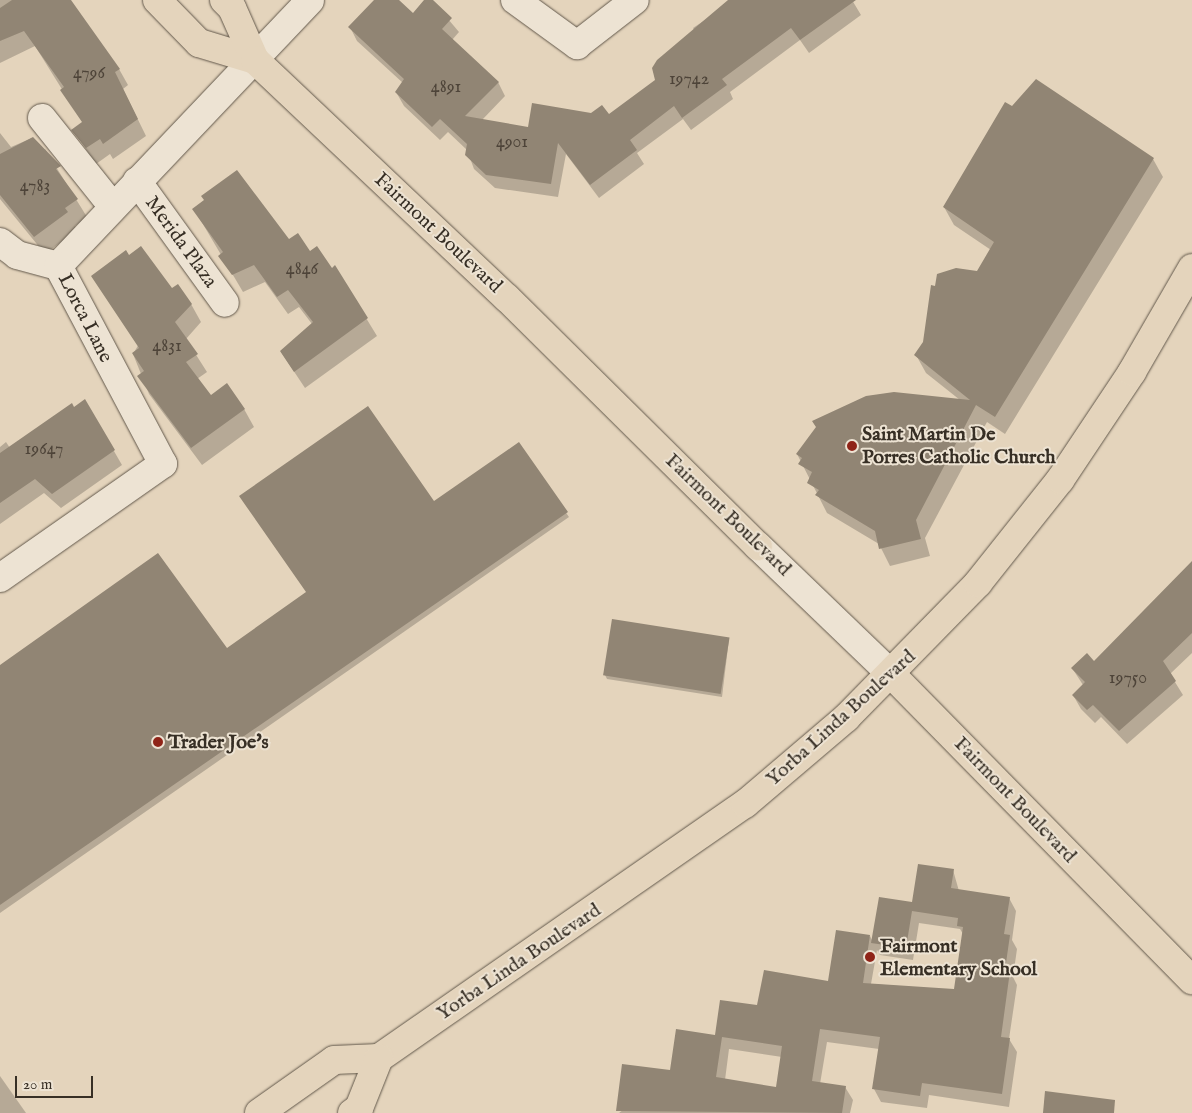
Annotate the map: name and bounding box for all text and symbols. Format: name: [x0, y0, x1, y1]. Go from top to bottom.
house number: 4796: [73, 63, 105, 85]
house number: 19742: [669, 69, 709, 91]
house number: 4891: [431, 77, 461, 99]
house number: 4901: [496, 132, 528, 154]
street label: Fairmont Boulevard: [369, 168, 507, 298]
house number: 4783: [20, 176, 50, 198]
street label: Merida Plaza: [140, 191, 222, 293]
house number: 4846: [286, 259, 318, 281]
street label: Lorca Lane: [52, 269, 118, 367]
house number: 4831: [152, 336, 182, 358]
place label: Saint Martin De Porres Catholic Church: [862, 422, 1056, 469]
house number: 19647: [25, 439, 63, 461]
marker: Saint Martin De Porres Catholic Church: [846, 440, 858, 452]
street label: Fairmont Boulevard: [660, 449, 796, 581]
street label: Yorba Linda Boulevard: [761, 645, 921, 791]
house number: 19750: [1109, 668, 1147, 690]
place label: Trader Joe's: [168, 730, 269, 754]
street label: Fairmont Boulevard: [949, 732, 1081, 868]
marker: Trader Joe's: [152, 736, 164, 748]
street label: Yorba Linda Boulevard: [433, 898, 605, 1026]
place label: Fairmont Elementary School: [880, 934, 1037, 981]
marker: Fairmont Elementary School: [864, 951, 876, 963]
scale bar: [18, 1066, 95, 1098]
text: 20 m: [23, 1075, 52, 1094]

